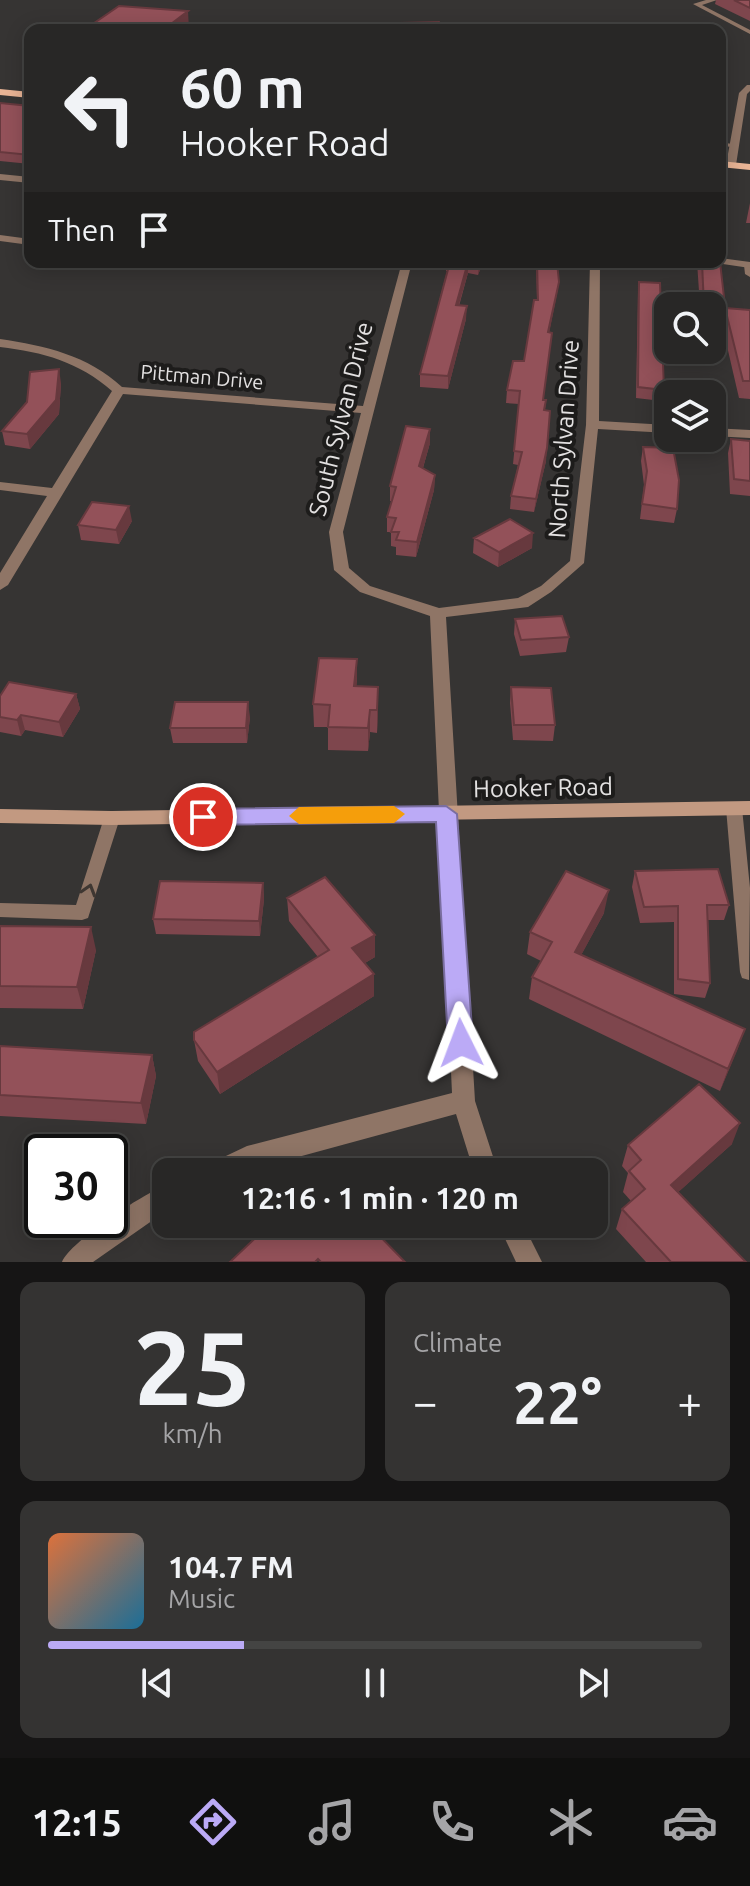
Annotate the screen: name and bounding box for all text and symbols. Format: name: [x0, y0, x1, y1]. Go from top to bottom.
icon: left: [48, 56, 152, 160]
text: 60 m: [180, 56, 305, 119]
text: Hooker Road: [180, 122, 390, 163]
icon: arrive: [132, 208, 176, 252]
text: Then: [48, 213, 116, 247]
map controls: [654, 292, 726, 452]
button: search: [654, 292, 726, 364]
street label: South Sylvan Drive: [303, 319, 378, 519]
street label: North Sylvan Drive: [543, 339, 584, 539]
street label: Pittman Drive: [140, 360, 264, 393]
button: layers: [654, 380, 726, 452]
street label: Hooker Road: [473, 773, 613, 802]
pin: [169, 783, 237, 851]
icon: arrive: [181, 795, 225, 839]
one-way arrow: [80, 883, 96, 897]
position arrow: [419, 1001, 503, 1085]
speed limit sign: 30: [24, 1134, 128, 1238]
text: 12:16 · 1 min · 120 m: [241, 1181, 519, 1215]
text: 25: [134, 1308, 251, 1425]
text: Climate: [413, 1328, 502, 1357]
text: 22°: [513, 1368, 602, 1435]
text: −: [413, 1377, 438, 1426]
text: +: [677, 1377, 702, 1426]
text: km/h: [162, 1419, 223, 1448]
text: 104.7 FM: [168, 1550, 294, 1584]
text: Music: [168, 1584, 235, 1613]
icon: previous: [135, 1661, 179, 1705]
icon: pause: [353, 1661, 397, 1705]
icon: next: [571, 1661, 615, 1705]
icon: directions: [185, 1794, 241, 1850]
icon: music: [304, 1794, 360, 1850]
icon: phone: [424, 1794, 480, 1850]
icon: climate: [543, 1794, 599, 1850]
icon: car: [662, 1794, 718, 1850]
text: 12:15: [32, 1802, 122, 1843]

